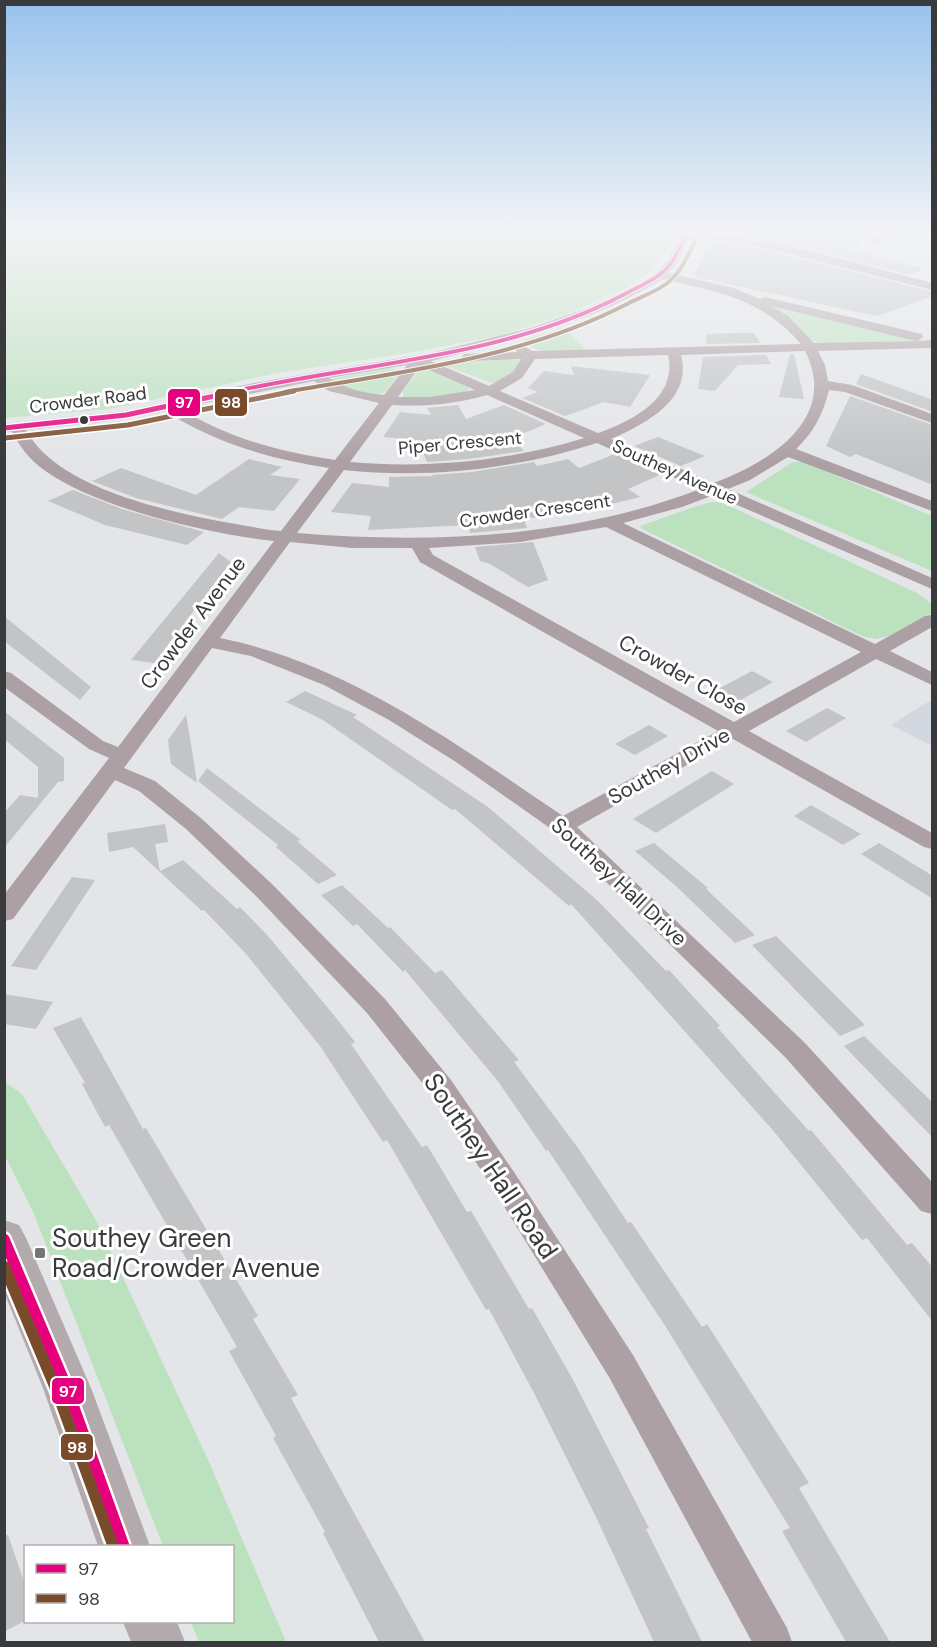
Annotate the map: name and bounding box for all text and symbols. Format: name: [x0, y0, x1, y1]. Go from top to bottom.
street label: Crowder Road: [28, 381, 148, 419]
line badge: 97: [167, 388, 201, 417]
line badge: 98: [214, 388, 248, 417]
text: 97: [175, 392, 194, 413]
text: 98: [221, 392, 241, 413]
unlabelled marker: [78, 414, 90, 426]
street label: Piper Crescent: [397, 426, 523, 460]
street label: Southey Avenue: [609, 434, 741, 510]
street label: Crowder Crescent: [458, 489, 612, 533]
street label: Crowder Avenue: [134, 551, 252, 695]
street label: Crowder Close: [614, 628, 752, 722]
street label: Southey Drive: [603, 721, 735, 811]
street label: Southey Hall Drive: [545, 812, 693, 952]
street label: Southey Hall Road: [416, 1067, 566, 1265]
place label: Southey Green Road/Crowder Avenue: [52, 1221, 320, 1285]
marker: Southey Green Road/Crowder Avenue: [33, 1246, 47, 1260]
line badge: 97: [51, 1377, 85, 1405]
text: 97: [59, 1381, 78, 1402]
line badge: 98: [60, 1433, 94, 1461]
text: 98: [67, 1437, 87, 1458]
legend: [24, 1545, 234, 1623]
text: 97: [78, 1557, 98, 1581]
text: 98: [78, 1587, 100, 1611]

